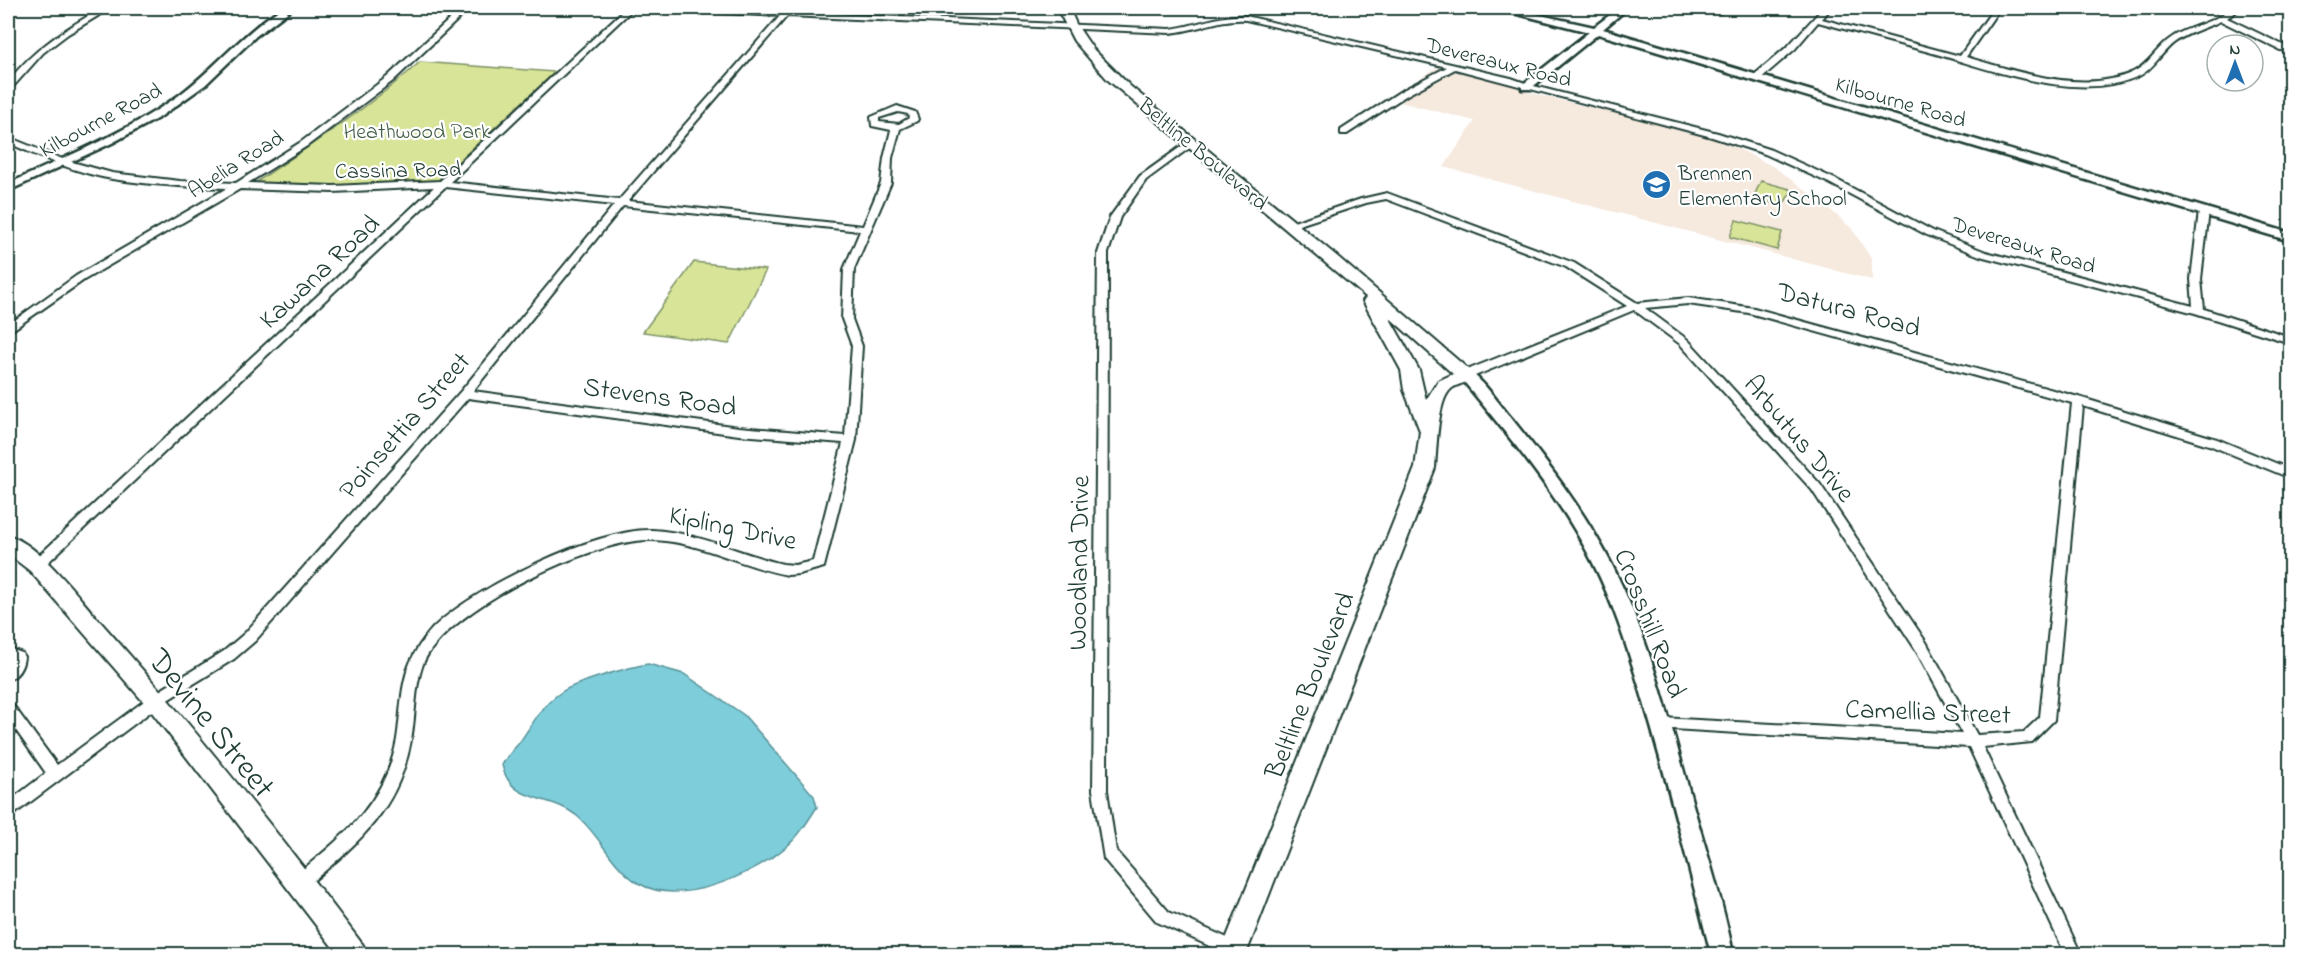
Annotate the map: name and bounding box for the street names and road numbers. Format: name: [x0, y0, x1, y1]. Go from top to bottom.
street label: Devereaux Road: [1421, 30, 1575, 97]
street label: Kilbourne Road: [1831, 70, 1969, 138]
street label: Kilbourne Road: [34, 76, 168, 167]
street label: Beltline Boulevard: [1129, 90, 1274, 219]
street label: Abelia Road: [182, 123, 291, 208]
street label: Cassina Road: [335, 155, 462, 189]
street label: Kawana Road: [251, 206, 390, 339]
street label: Devereaux Road: [1946, 209, 2099, 284]
street label: Datura Road: [1771, 273, 1925, 349]
street label: Poinsettia Street: [331, 344, 481, 509]
street label: Arbutus Drive: [1733, 367, 1864, 513]
street label: Stevens Road: [581, 368, 739, 429]
street label: Woodland Drive: [1059, 474, 1102, 651]
street label: Kipling Drive: [665, 497, 801, 562]
street label: Crosshill Road: [1602, 544, 1695, 704]
street label: Beltline Boulevard: [1256, 587, 1367, 786]
street label: Devine Street: [134, 639, 285, 810]
street label: Camellia Street: [1844, 691, 2011, 736]

